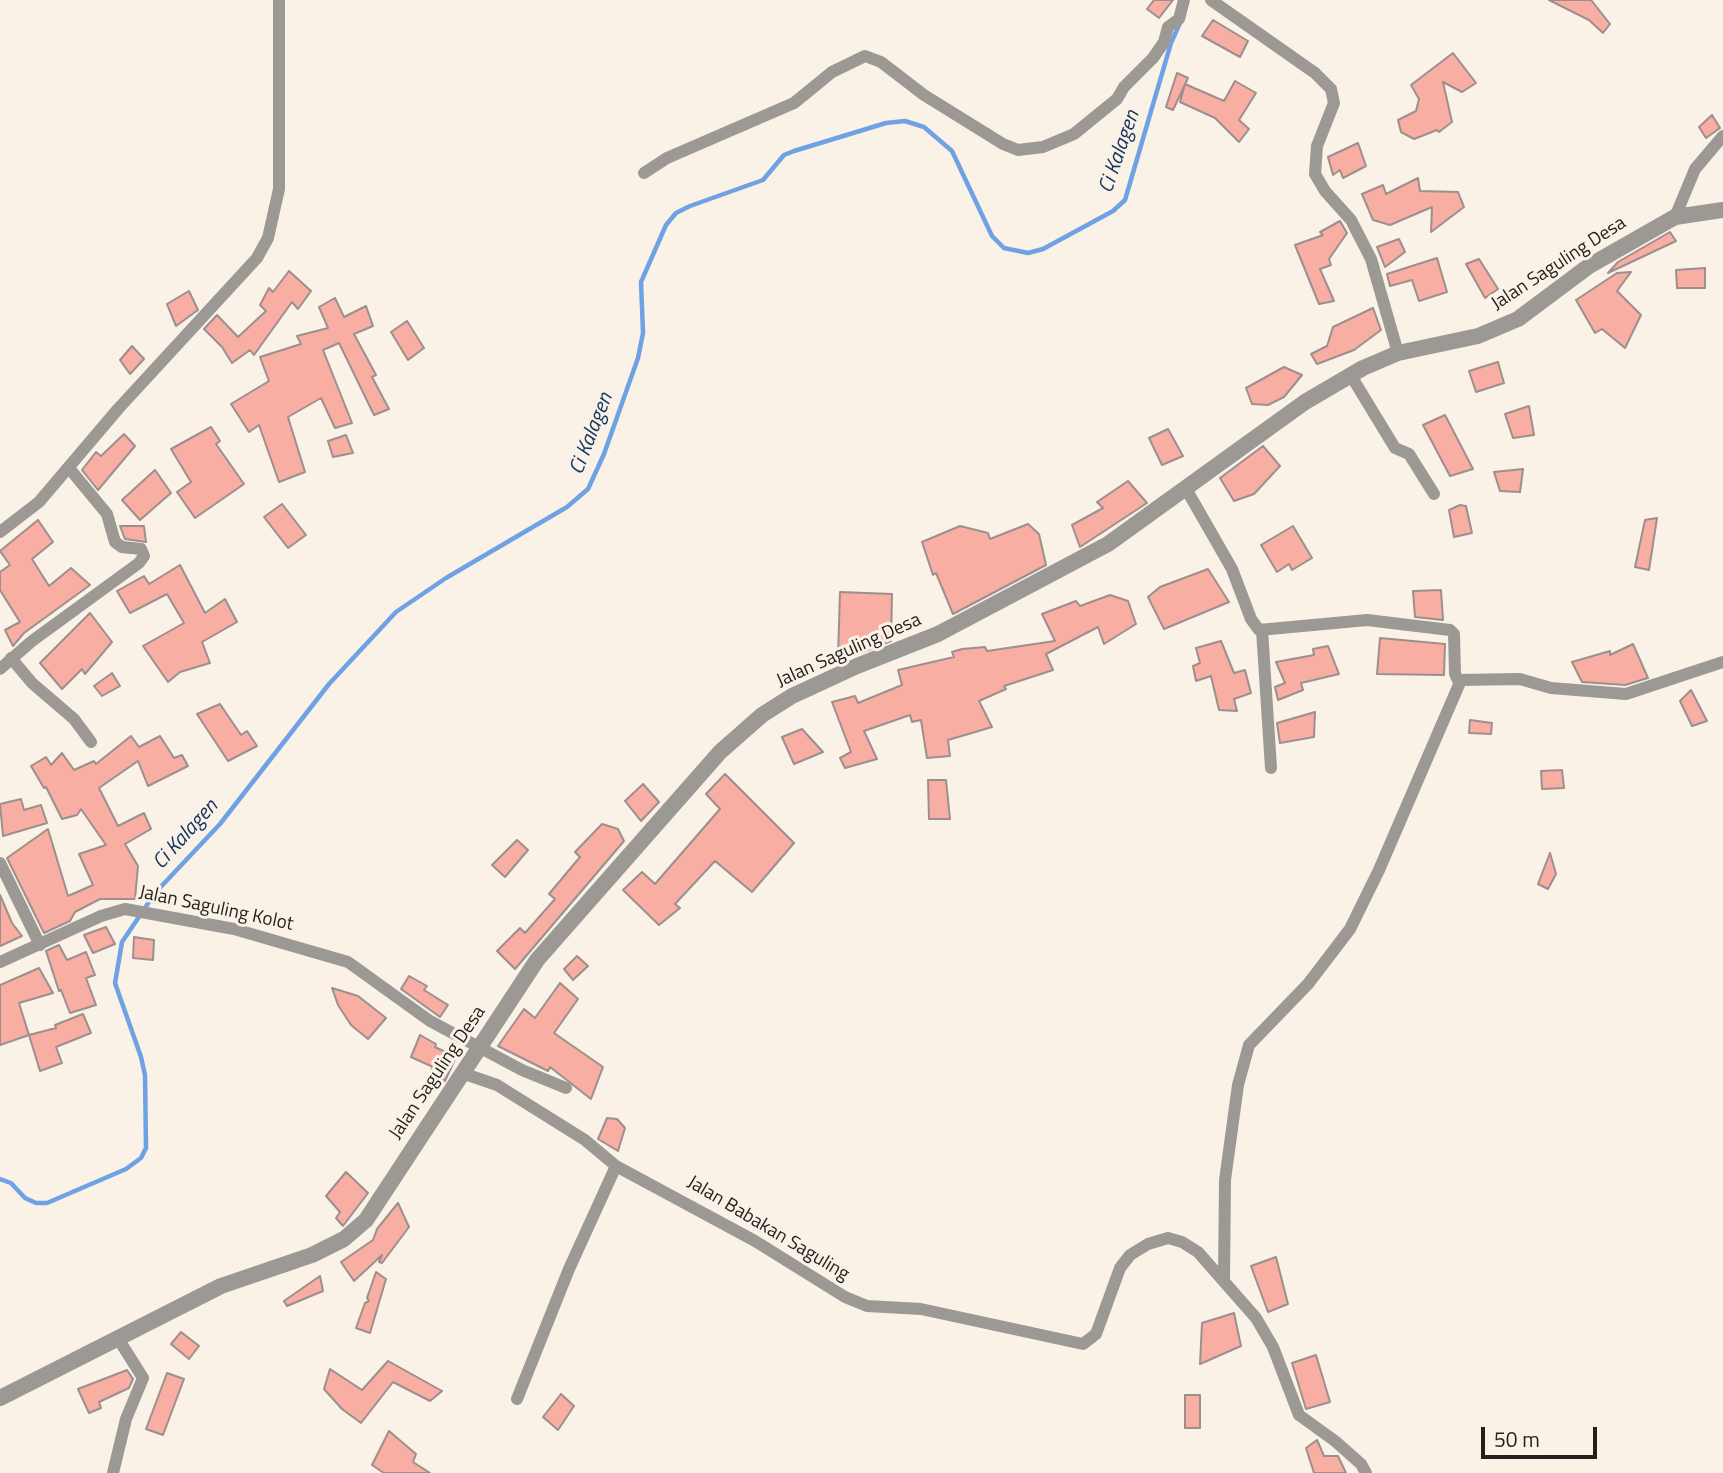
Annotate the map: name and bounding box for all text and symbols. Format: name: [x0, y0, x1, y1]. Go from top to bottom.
water label: Ci Kalagen: [1094, 107, 1146, 197]
street label: Jalan Saguling Desa: [1487, 212, 1631, 316]
water label: Ci Kalagen: [565, 390, 619, 478]
street label: Jalan Saguling Desa: [773, 609, 925, 693]
water label: Ci Kalagen: [148, 795, 224, 875]
street label: Jalan Saguling Kolot: [137, 882, 295, 936]
street label: Jalan Saguling Desa: [385, 1002, 491, 1144]
street label: Jalan Babakan Saguling: [683, 1172, 853, 1286]
scale bar: [1485, 1414, 1600, 1458]
text: 50 m: [1494, 1423, 1540, 1455]

